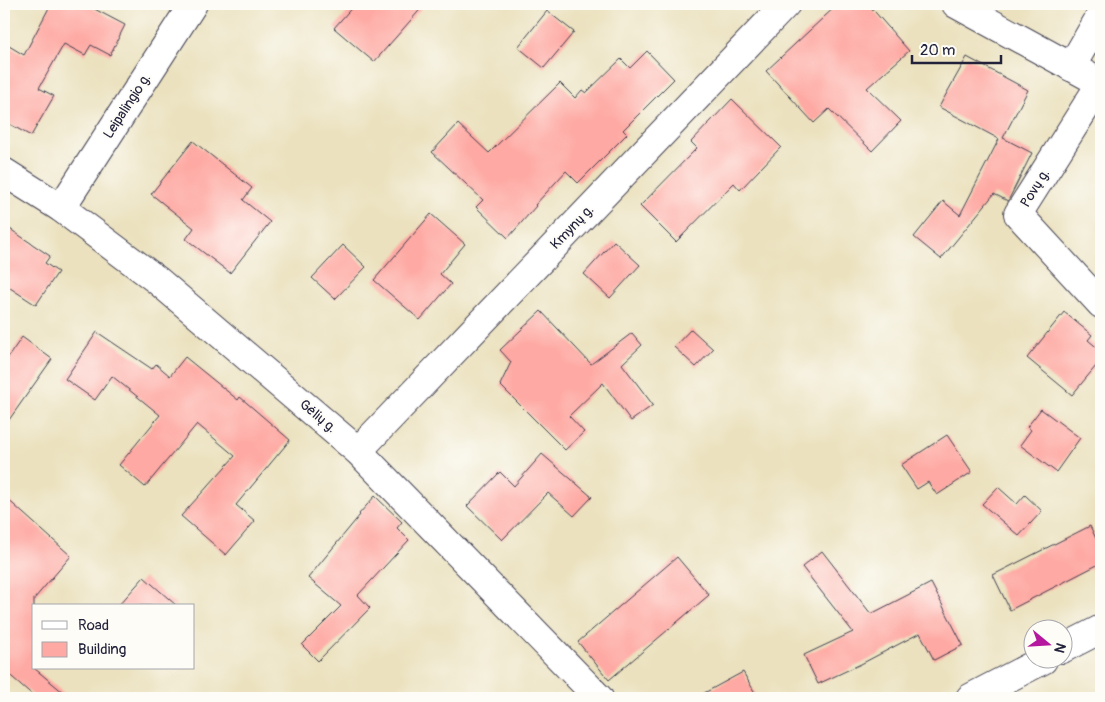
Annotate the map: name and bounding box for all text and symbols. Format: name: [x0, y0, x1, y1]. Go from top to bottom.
scale bar: [912, 32, 1001, 64]
text: 20 m: [920, 41, 955, 60]
street label: Leipalingio g.: [100, 70, 154, 142]
street label: Povų g.: [1017, 166, 1053, 210]
street label: Kmynų g.: [547, 201, 597, 253]
street label: Gėlių g.: [296, 396, 340, 436]
legend: [32, 604, 195, 670]
text: Road: [78, 616, 109, 635]
north arrow: [1022, 620, 1072, 670]
text: Building: [78, 640, 126, 659]
text: N: [1050, 641, 1069, 655]

